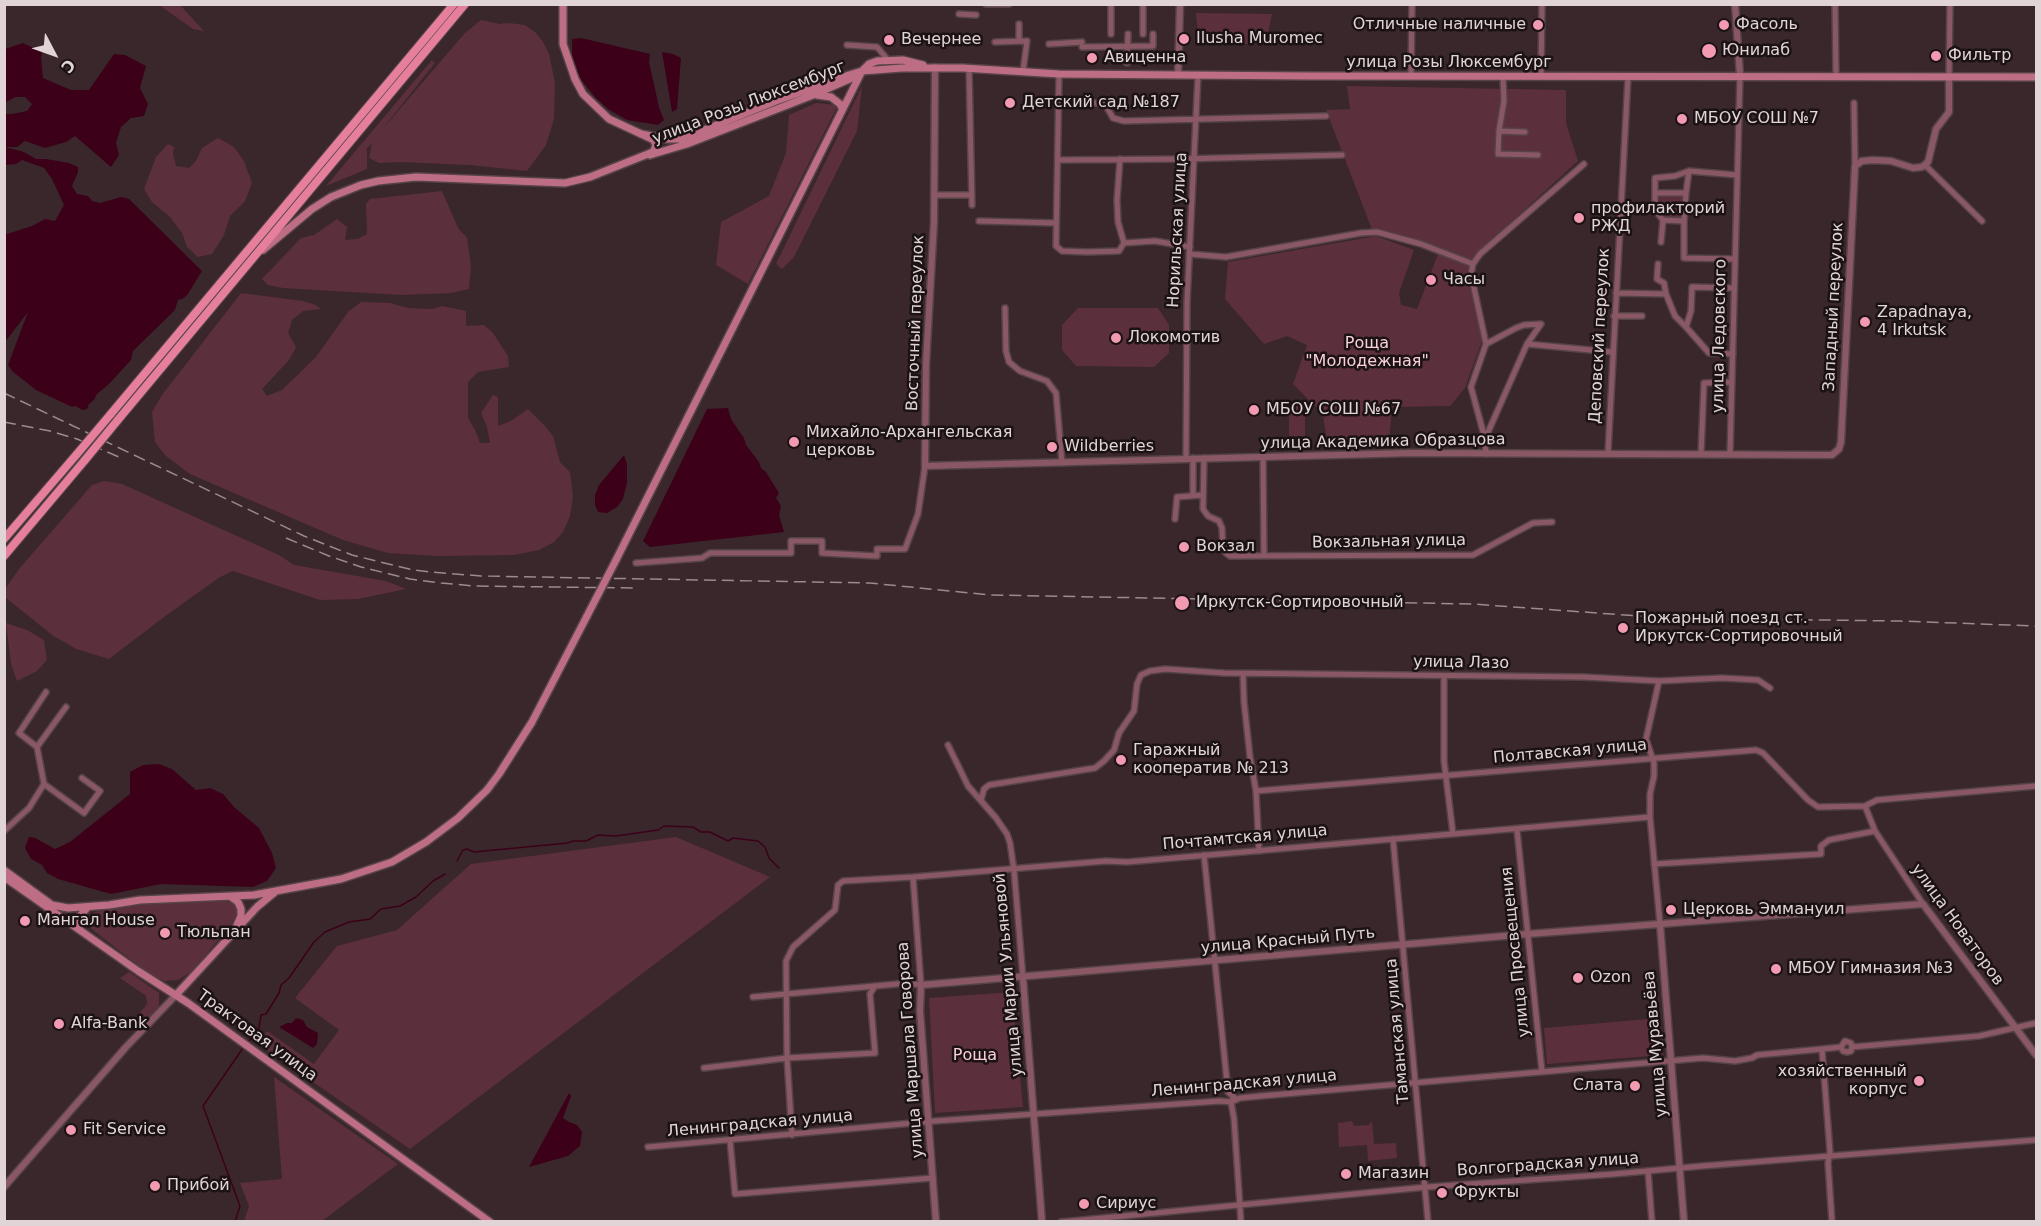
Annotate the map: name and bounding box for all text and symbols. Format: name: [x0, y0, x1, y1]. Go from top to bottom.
place label: Отличные наличные: [1353, 15, 1526, 35]
place label: Фасоль: [1736, 15, 1798, 35]
marker: Отличные наличные: [1531, 18, 1545, 32]
marker: Фасоль: [1717, 18, 1731, 32]
north arrow: [24, 24, 84, 84]
place label: Ilusha Muromec: [1196, 29, 1323, 49]
place label: Вечернее: [901, 30, 981, 50]
marker: Ilusha Muromec: [1177, 32, 1191, 46]
marker: Вечернее: [882, 33, 896, 47]
place label: Юнилаб: [1722, 41, 1790, 61]
marker: Юнилаб: [1700, 42, 1718, 60]
place label: Фильтр: [1948, 46, 2011, 66]
place label: Авиценна: [1104, 48, 1186, 68]
marker: Фильтр: [1929, 49, 1943, 63]
marker: Авиценна: [1085, 51, 1099, 65]
street label: улица Розы Люксембург: [1346, 53, 1552, 73]
text: С: [57, 55, 79, 77]
street label: улица Розы Люксембург: [650, 57, 848, 149]
place label: Детский сад №187: [1022, 93, 1180, 113]
marker: Детский сад №187: [1003, 96, 1017, 110]
place label: МБОУ СОШ №7: [1694, 109, 1819, 129]
marker: МБОУ СОШ №7: [1675, 112, 1689, 126]
street label: Норильская улица: [1164, 152, 1192, 308]
place label: профилакторий РЖД: [1591, 199, 1725, 237]
marker: профилакторий РЖД: [1572, 211, 1586, 225]
street label: Западный переулок: [1820, 222, 1848, 392]
street label: Восточный переулок: [903, 235, 929, 411]
street label: Деповский переулок: [1586, 248, 1614, 424]
street label: улица Ледовского: [1709, 259, 1731, 413]
place label: Часы: [1443, 270, 1485, 290]
marker: Часы: [1424, 273, 1438, 287]
place label: Zapadnaya, 4 Irkutsk: [1877, 303, 1972, 341]
marker: Zapadnaya, 4 Irkutsk: [1858, 315, 1872, 329]
place label: Локомотив: [1128, 328, 1220, 348]
marker: Локомотив: [1109, 331, 1123, 345]
park label: Роща "Молодежная": [1305, 334, 1429, 372]
place label: МБОУ СОШ №67: [1266, 400, 1401, 420]
marker: МБОУ СОШ №67: [1247, 403, 1261, 417]
place label: Михайло-Архангельская церковь: [806, 423, 1012, 461]
street label: улица Академика Образцова: [1260, 430, 1506, 454]
marker: Михайло-Архангельская церковь: [787, 435, 801, 449]
place label: Wildberries: [1064, 437, 1154, 457]
marker: Wildberries: [1045, 440, 1059, 454]
street label: Вокзальная улица: [1312, 531, 1466, 553]
place label: Вокзал: [1196, 537, 1255, 557]
marker: Вокзал: [1177, 540, 1191, 554]
place label: Иркутск-Сортировочный: [1196, 593, 1404, 613]
marker: Иркутск-Сортировочный: [1173, 594, 1191, 612]
place label: Пожарный поезд ст. Иркутск-Сортировочный: [1635, 609, 1843, 647]
marker: Пожарный поезд ст. Иркутск-Сортировочный: [1616, 621, 1630, 635]
street label: улица Лазо: [1413, 653, 1509, 673]
street label: Полтавская улица: [1492, 736, 1648, 768]
place label: Гаражный кооператив № 213: [1133, 741, 1289, 779]
marker: Гаражный кооператив № 213: [1114, 753, 1128, 767]
street label: Почтамтская улица: [1162, 821, 1328, 855]
street label: улица Новаторов: [1906, 861, 2008, 989]
street label: улица Просвещения: [1497, 866, 1535, 1038]
street label: улица Марии Ульяновой: [991, 872, 1027, 1078]
place label: Церковь Эммануил: [1683, 900, 1844, 920]
marker: Церковь Эммануил: [1664, 903, 1678, 917]
place label: Мангал House: [37, 911, 155, 931]
marker: Мангал House: [18, 914, 32, 928]
place label: Тюльпан: [177, 923, 251, 943]
street label: улица Красный Путь: [1200, 924, 1376, 958]
marker: Тюльпан: [158, 926, 172, 940]
street label: улица Маршала Говорова: [894, 941, 928, 1159]
street label: Таманская улица: [1382, 958, 1414, 1104]
place label: МБОУ Гимназия №3: [1788, 959, 1953, 979]
marker: МБОУ Гимназия №3: [1769, 962, 1783, 976]
place label: Ozon: [1590, 968, 1631, 988]
street label: улица Муравьёва: [1640, 970, 1672, 1118]
marker: Ozon: [1571, 971, 1585, 985]
street label: Трактовая улица: [193, 986, 321, 1086]
place label: Alfa-Bank: [71, 1014, 147, 1034]
marker: Alfa-Bank: [52, 1017, 66, 1031]
park label: Роща: [953, 1046, 997, 1066]
place label: хозяйственный корпус: [1778, 1062, 1907, 1100]
street label: Ленинградская улица: [1150, 1066, 1338, 1102]
marker: хозяйственный корпус: [1912, 1074, 1926, 1088]
place label: Слата: [1573, 1076, 1623, 1096]
marker: Слата: [1628, 1079, 1642, 1093]
street label: Ленинградская улица: [666, 1106, 854, 1142]
place label: Fit Service: [83, 1120, 166, 1140]
marker: Fit Service: [64, 1123, 78, 1137]
street label: Волгоградская улица: [1456, 1149, 1640, 1181]
place label: Магазин: [1358, 1164, 1429, 1184]
marker: Магазин: [1339, 1167, 1353, 1181]
place label: Прибой: [167, 1176, 230, 1196]
marker: Прибой: [148, 1179, 162, 1193]
place label: Фрукты: [1454, 1183, 1519, 1203]
marker: Фрукты: [1435, 1186, 1449, 1200]
place label: Сириус: [1096, 1194, 1156, 1214]
marker: Сириус: [1077, 1197, 1091, 1211]

